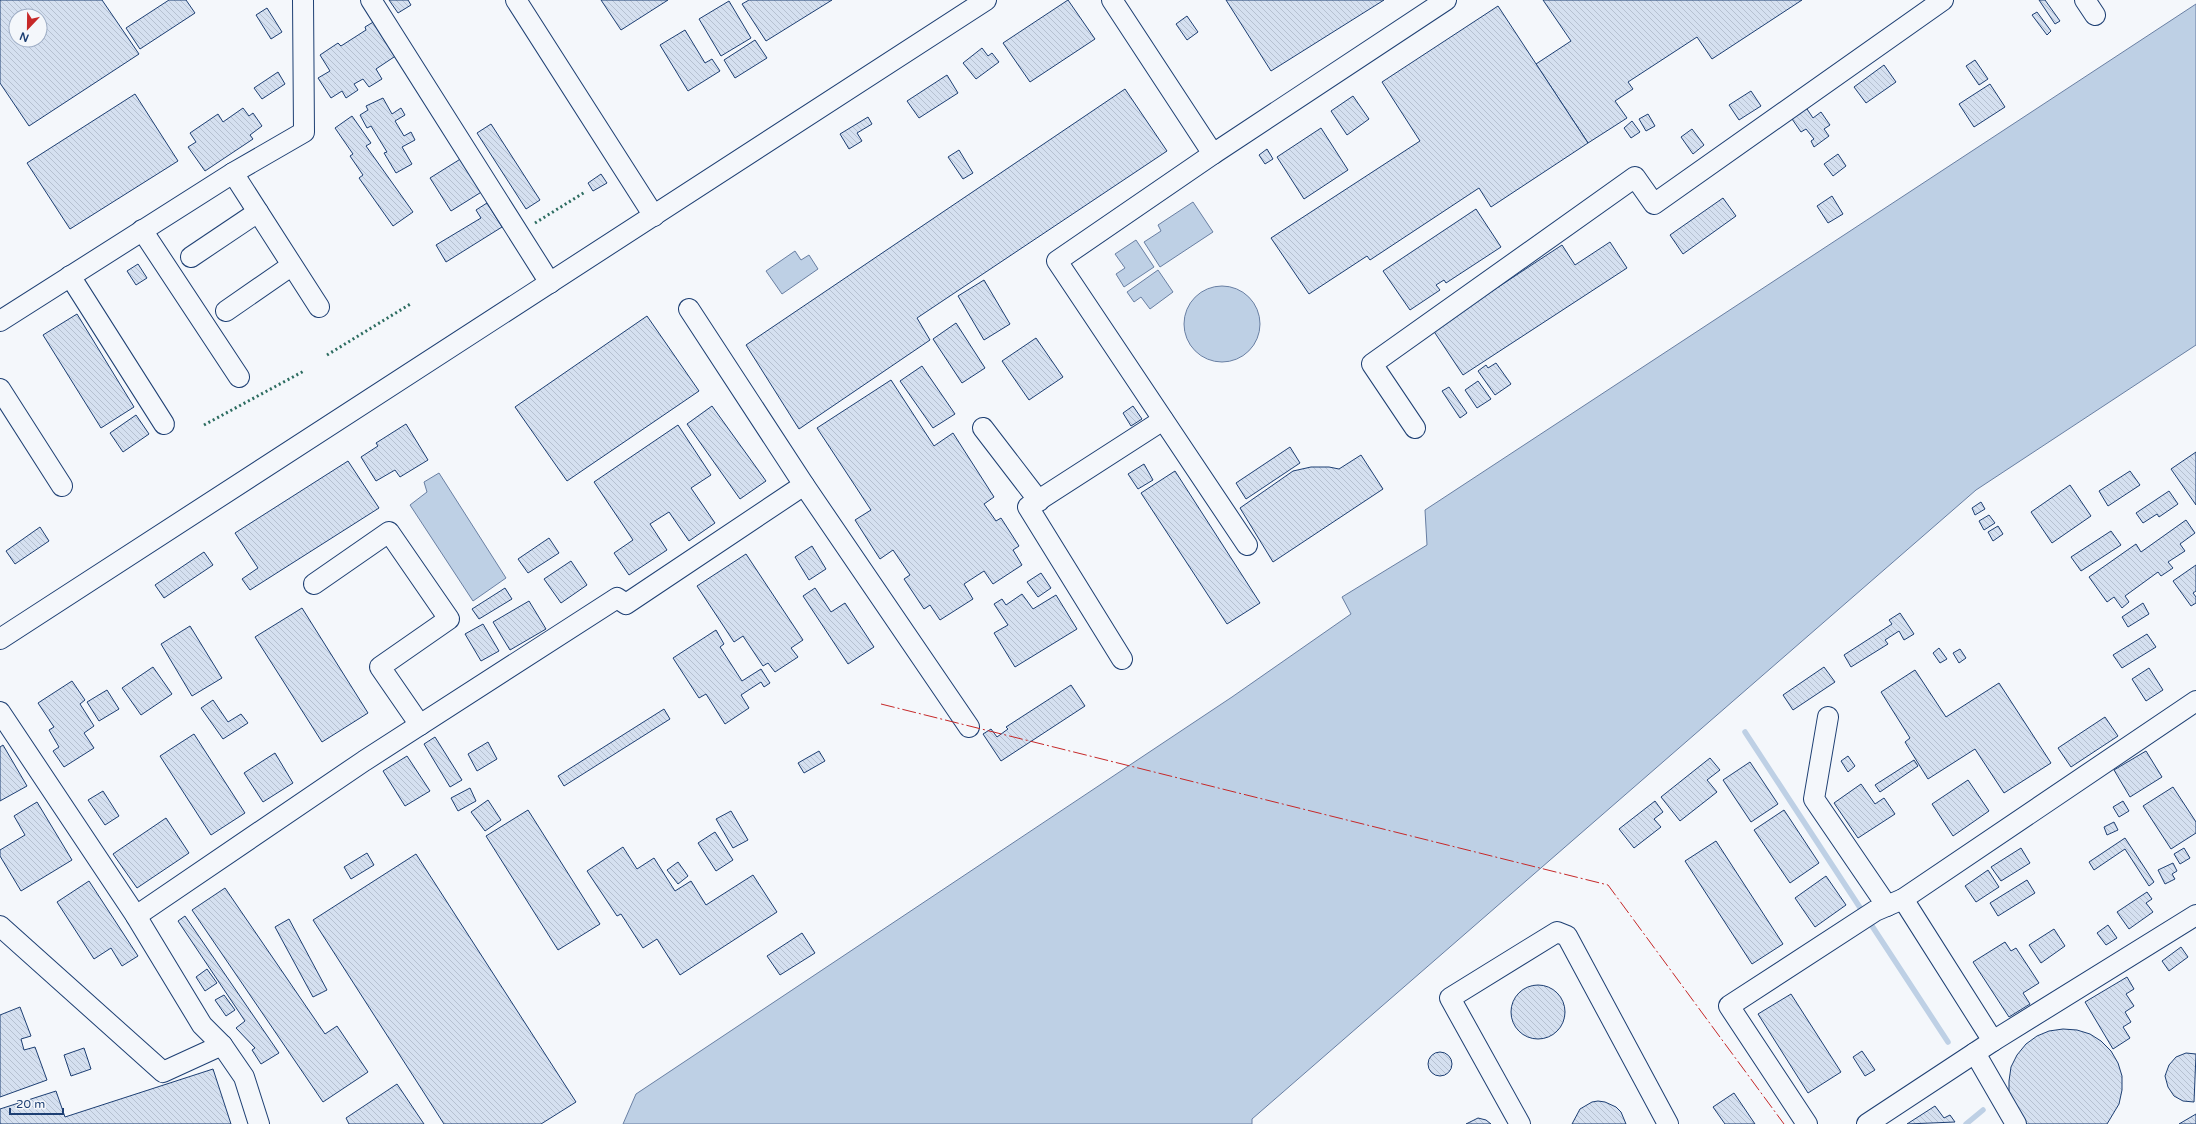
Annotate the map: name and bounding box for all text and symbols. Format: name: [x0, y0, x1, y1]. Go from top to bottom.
north arrow: [8, 8, 48, 48]
text: N: [18, 29, 31, 44]
scale bar: [10, 1090, 63, 1116]
text: 20 m: [16, 1097, 45, 1111]

